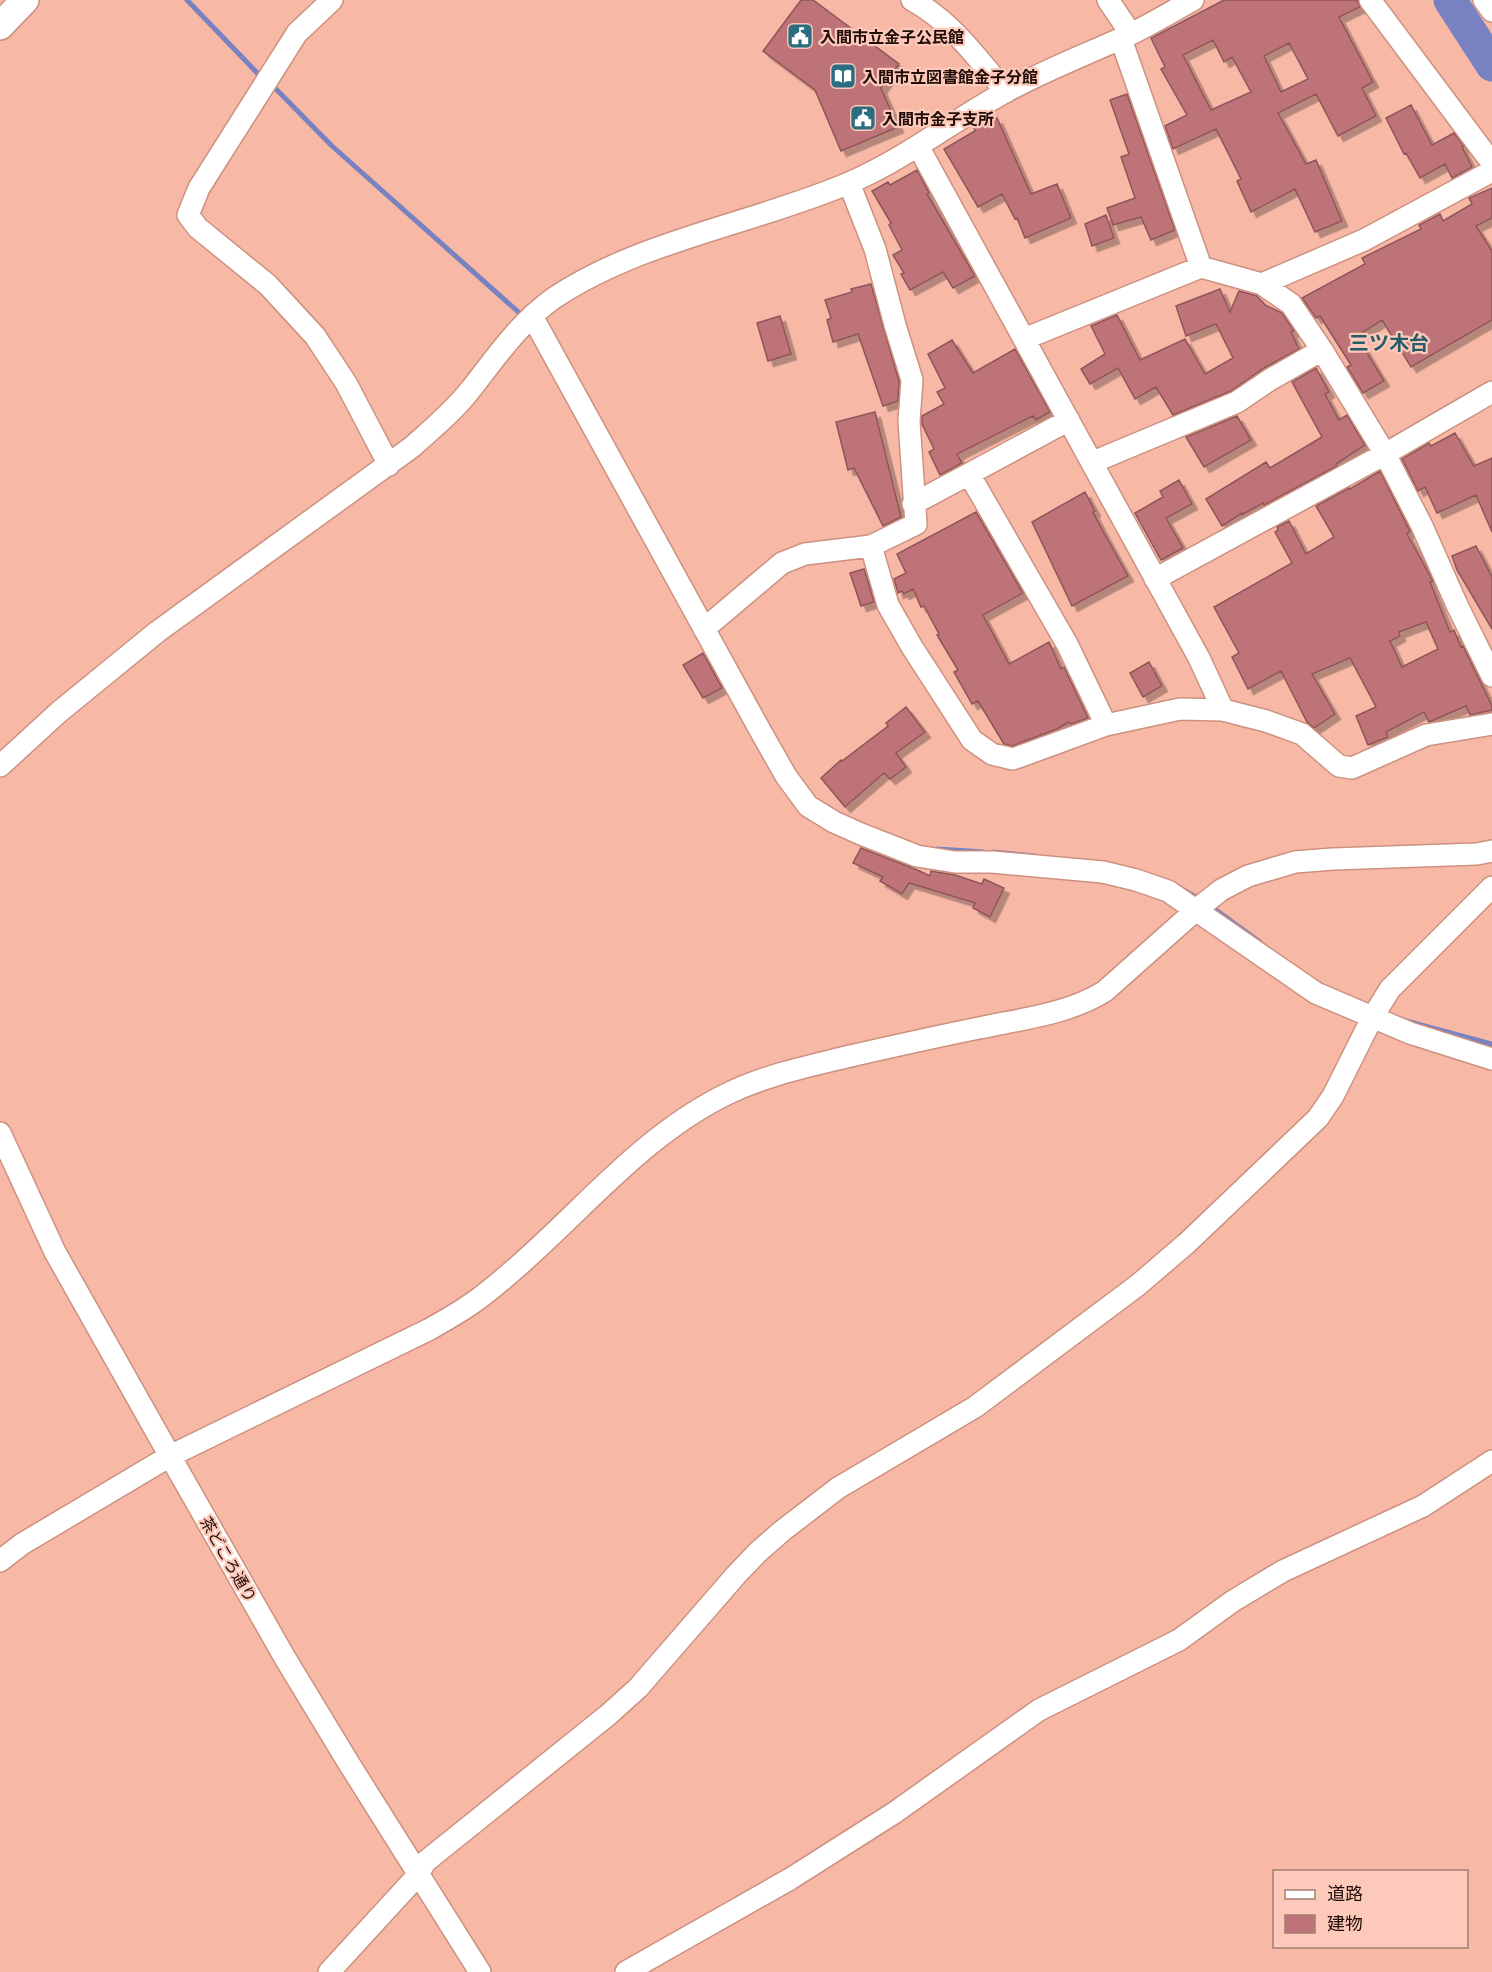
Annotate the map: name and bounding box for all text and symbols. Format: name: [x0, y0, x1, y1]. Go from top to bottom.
public building icon: 入間市立金子公民館: [785, 21, 815, 51]
place label: 入間市立金子公民館: [820, 26, 964, 47]
library icon: 入間市立図書館金子分館: [828, 61, 858, 91]
place label: 入間市立図書館金子分館: [862, 66, 1038, 87]
public building icon: 入間市金子支所: [848, 103, 878, 133]
place label: 入間市金子支所: [882, 108, 994, 129]
district label: 三ツ木台: [1349, 328, 1429, 355]
street label: 茶どころ通り: [196, 1512, 262, 1606]
legend: [1273, 1870, 1468, 1948]
text: 道路: [1327, 1881, 1363, 1905]
text: 建物: [1327, 1911, 1363, 1935]

